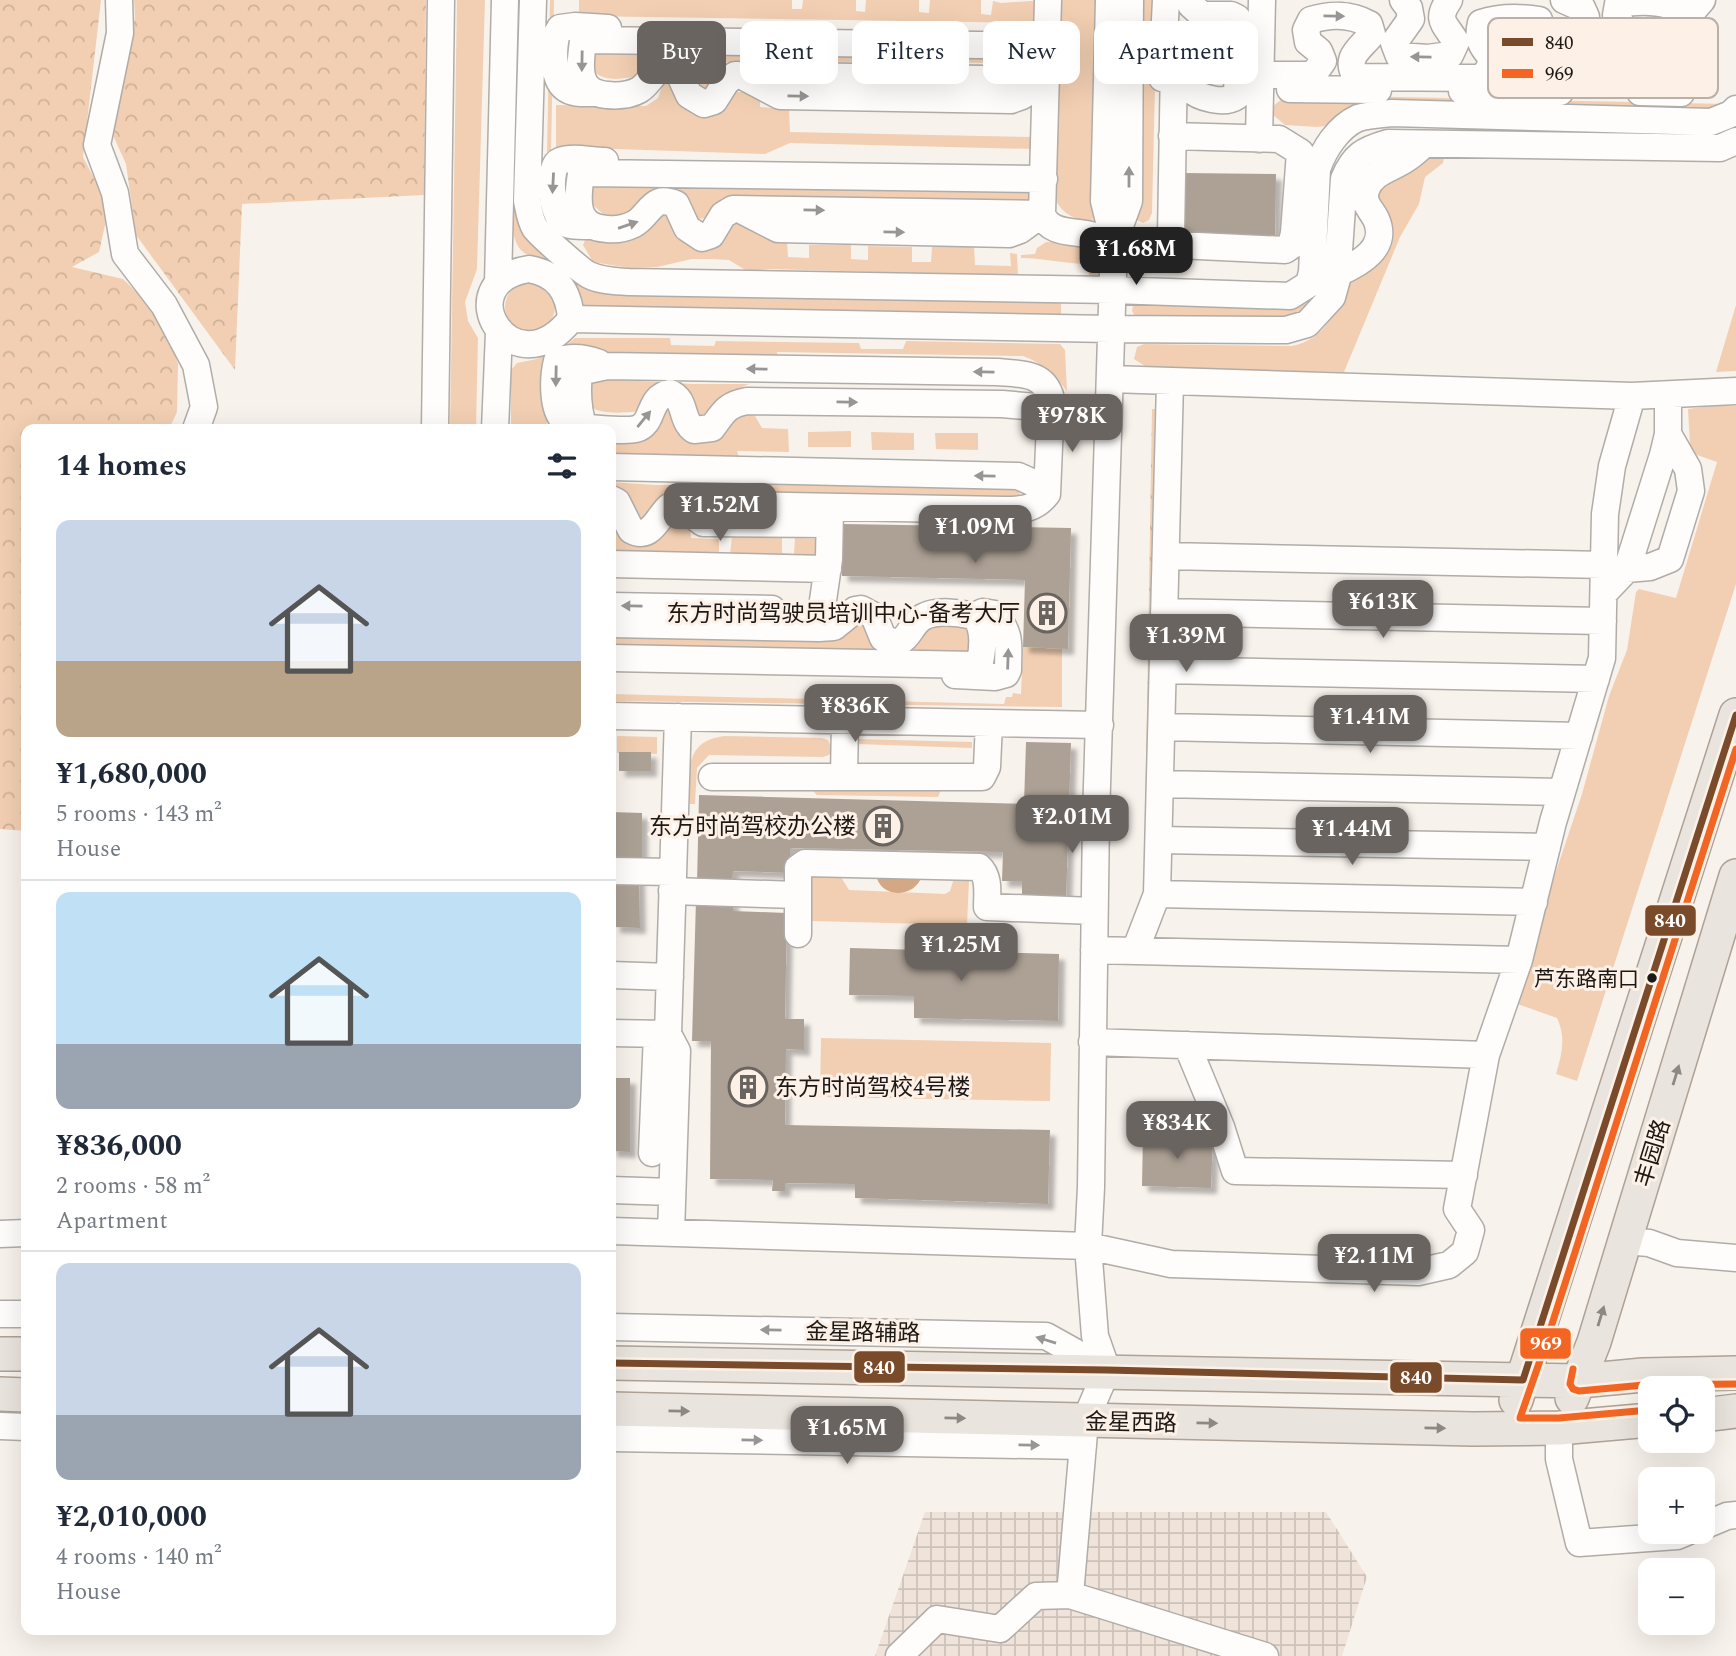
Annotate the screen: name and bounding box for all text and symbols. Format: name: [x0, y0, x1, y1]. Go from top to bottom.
one-way arrow: [1323, 10, 1345, 22]
legend: [1488, 18, 1718, 98]
chip: Buy: [637, 21, 726, 84]
chip: Rent: [740, 21, 838, 84]
chip: Filters: [852, 21, 969, 84]
chip: New: [983, 21, 1080, 84]
chip: Apartment: [1094, 21, 1258, 84]
text: 840: [1545, 29, 1574, 58]
one-way arrow: [576, 51, 588, 73]
one-way arrow: [1409, 51, 1431, 62]
text: 969: [1545, 60, 1574, 89]
one-way arrow: [787, 90, 809, 102]
one-way arrow: [1123, 166, 1135, 188]
one-way arrow: [547, 172, 558, 194]
one-way arrow: [804, 204, 826, 216]
one-way arrow: [618, 219, 639, 230]
one-way arrow: [883, 226, 905, 237]
pin: ¥1.68M: [1079, 228, 1193, 287]
text: ¥1.68M: [1096, 232, 1176, 267]
one-way arrow: [746, 363, 768, 374]
one-way arrow: [550, 366, 561, 388]
one-way arrow: [973, 366, 995, 378]
pin: ¥978K: [1023, 394, 1121, 454]
one-way arrow: [836, 396, 858, 408]
text: ¥978K: [1037, 399, 1107, 434]
one-way arrow: [636, 410, 651, 428]
text: 14 homes: [56, 443, 187, 489]
icon: filters: [543, 447, 581, 485]
one-way arrow: [973, 470, 995, 481]
pin: ¥1.52M: [663, 484, 777, 543]
text: ¥1.52M: [680, 488, 760, 523]
pin: ¥1.09M: [918, 505, 1032, 565]
text: ¥1.09M: [935, 510, 1015, 545]
icon: home: [256, 566, 382, 692]
pin: ¥613K: [1334, 580, 1432, 640]
text: ¥613K: [1348, 585, 1418, 620]
building icon: 东方时尚驾驶员培训中心-备考大厅: [1026, 592, 1068, 634]
place label: 东方时尚驾驶员培训中心-备考大厅: [666, 597, 1020, 632]
one-way arrow: [620, 600, 642, 612]
pin: ¥1.39M: [1129, 614, 1243, 674]
text: ¥1.39M: [1146, 619, 1226, 654]
one-way arrow: [1002, 648, 1013, 670]
pin: ¥836K: [806, 684, 904, 744]
text: ¥836K: [820, 689, 890, 724]
pin: ¥1.41M: [1313, 696, 1427, 755]
text: ¥1.41M: [1330, 700, 1410, 735]
text: ¥1,680,000: [56, 751, 207, 797]
pin: ¥2.01M: [1015, 796, 1129, 855]
text: 5 rooms · 143 m²: [56, 797, 222, 832]
text: ¥2.01M: [1032, 800, 1112, 835]
building icon: 东方时尚驾校办公楼: [862, 805, 904, 847]
pin: ¥1.44M: [1295, 808, 1409, 867]
place label: 东方时尚驾校办公楼: [649, 810, 856, 845]
text: ¥1.44M: [1312, 812, 1392, 847]
text: House: [56, 832, 121, 867]
line badge: 840: [1644, 904, 1697, 937]
text: 840: [1654, 907, 1686, 936]
pin: ¥1.25M: [904, 923, 1018, 983]
text: ¥1.25M: [921, 928, 1001, 963]
icon: home: [256, 938, 382, 1064]
place label: 芦东路南口: [1534, 964, 1639, 996]
marker: 芦东路南口: [1645, 971, 1659, 985]
one-way arrow: [1671, 1065, 1681, 1086]
building icon: 东方时尚驾校4号楼: [727, 1066, 769, 1108]
place label: 东方时尚驾校4号楼: [775, 1071, 971, 1106]
pin: ¥834K: [1128, 1102, 1226, 1161]
text: ¥834K: [1142, 1106, 1212, 1141]
street label: 丰园路: [1627, 1115, 1680, 1192]
text: ¥836,000: [56, 1123, 182, 1169]
text: 2 rooms · 58 m²: [56, 1169, 210, 1204]
text: Apartment: [56, 1204, 168, 1239]
pin: ¥2.11M: [1317, 1234, 1431, 1294]
text: ¥2.11M: [1334, 1239, 1414, 1274]
one-way arrow: [1597, 1305, 1607, 1326]
icon: home: [256, 1309, 382, 1435]
street label: 金星路辅路: [805, 1315, 921, 1352]
one-way arrow: [760, 1325, 782, 1336]
line badge: 969: [1519, 1327, 1572, 1360]
text: 969: [1530, 1330, 1562, 1359]
one-way arrow: [1036, 1334, 1057, 1344]
line badge: 840: [853, 1350, 906, 1384]
text: 840: [863, 1354, 895, 1383]
line badge: 840: [1389, 1361, 1443, 1394]
text: 840: [1400, 1364, 1432, 1393]
map controls: [1638, 1376, 1715, 1635]
button: locate: [1638, 1376, 1715, 1453]
one-way arrow: [668, 1405, 690, 1417]
street label: 金星西路: [1085, 1405, 1177, 1442]
pin: ¥1.65M: [790, 1406, 904, 1466]
text: ¥1.65M: [807, 1411, 887, 1446]
one-way arrow: [945, 1412, 967, 1424]
one-way arrow: [1197, 1418, 1219, 1429]
one-way arrow: [1424, 1422, 1446, 1433]
one-way arrow: [742, 1435, 764, 1446]
one-way arrow: [1018, 1440, 1040, 1451]
button: +: [1638, 1467, 1715, 1544]
text: ¥2,010,000: [56, 1494, 207, 1540]
text: 4 rooms · 140 m²: [56, 1540, 222, 1575]
button: −: [1638, 1558, 1715, 1635]
text: House: [56, 1575, 121, 1610]

